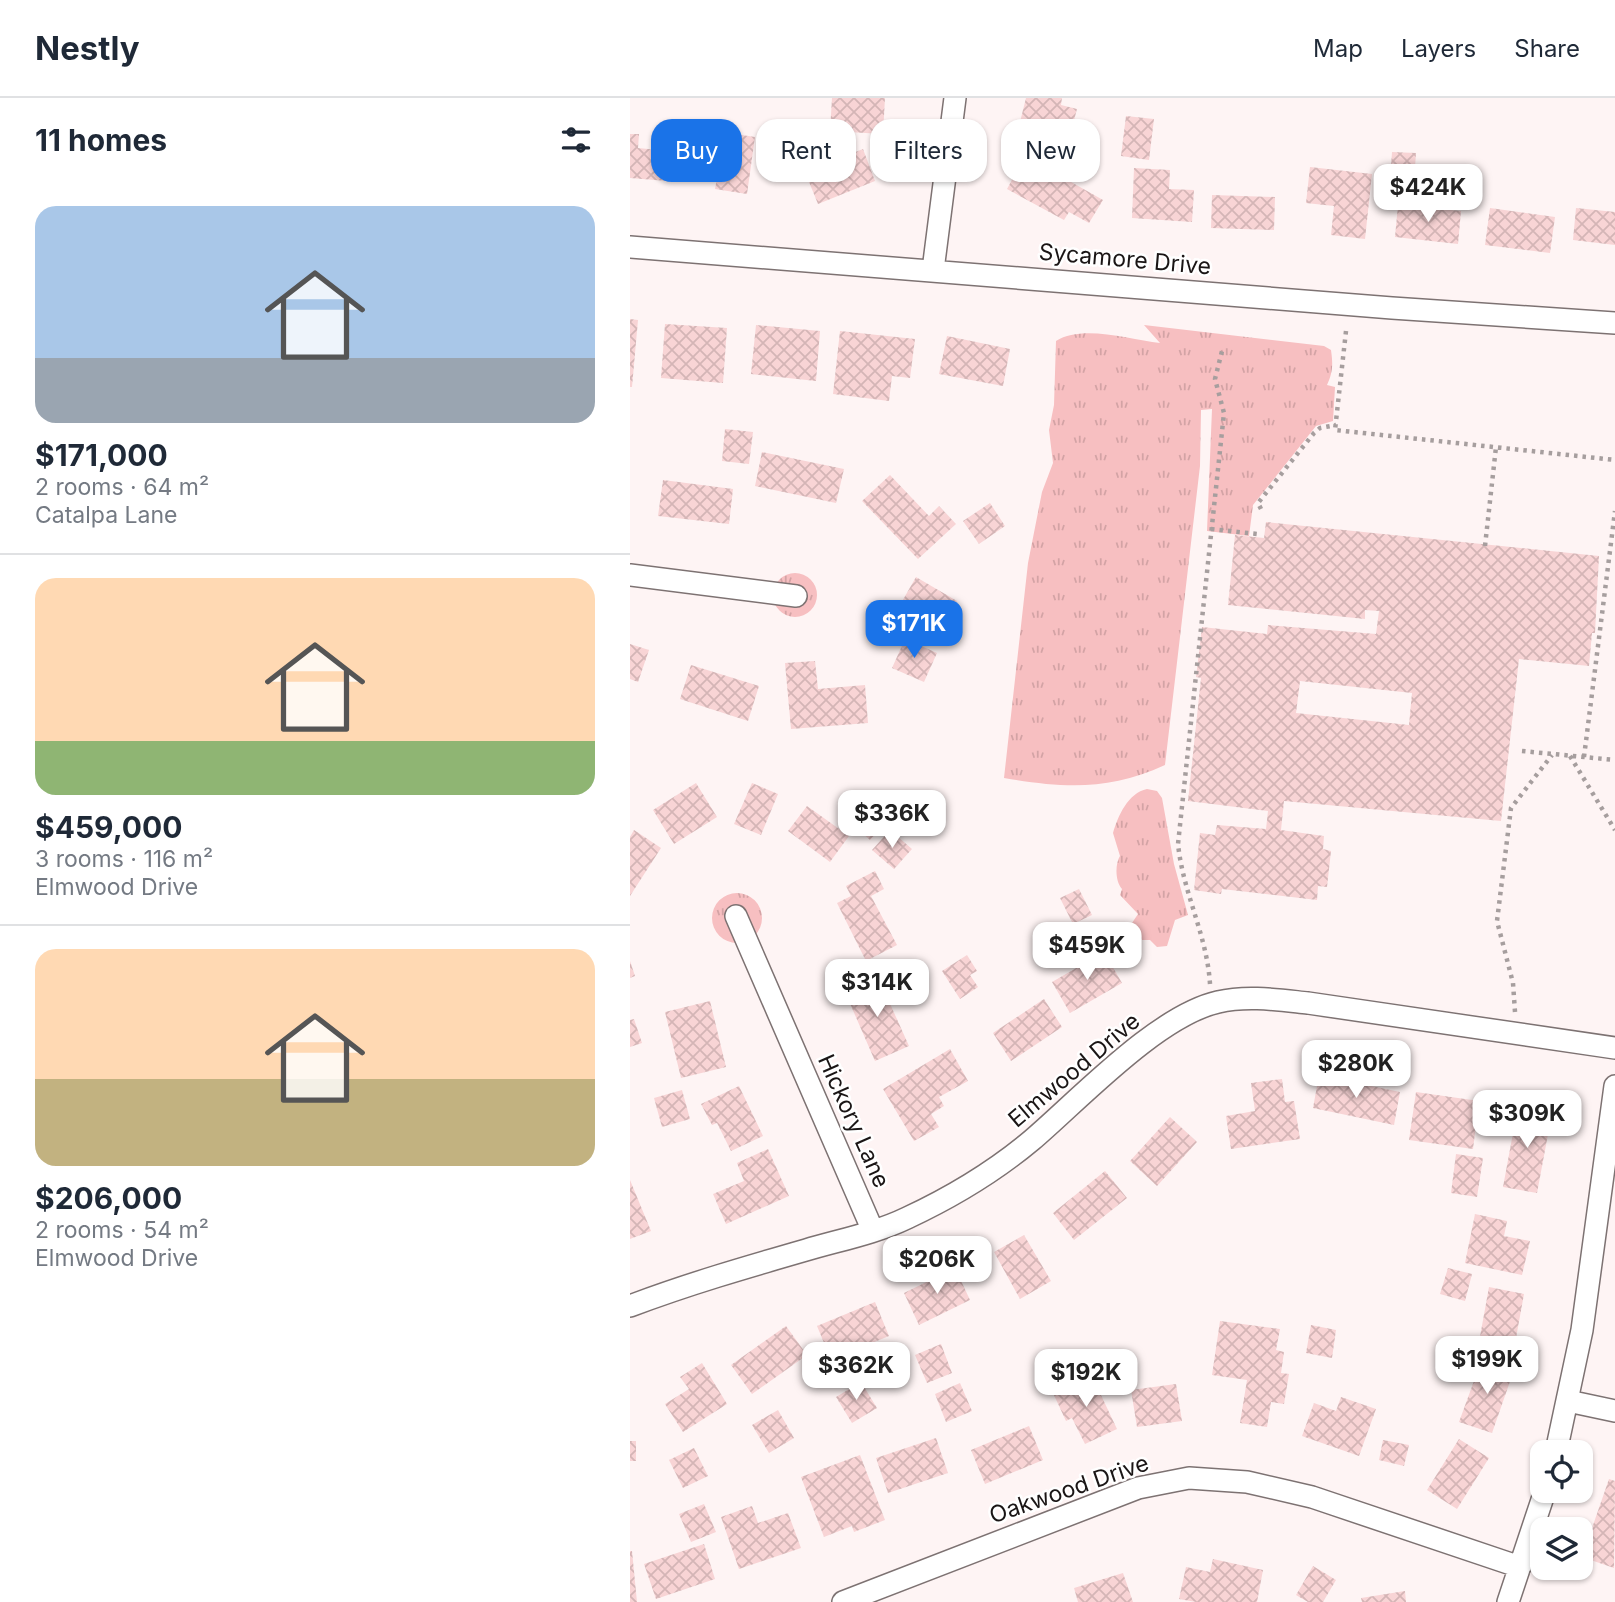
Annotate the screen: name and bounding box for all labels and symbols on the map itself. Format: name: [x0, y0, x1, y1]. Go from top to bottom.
pin: $424K: [1379, 164, 1477, 224]
street label: Sycamore Drive: [1038, 238, 1212, 280]
pin: $171K: [865, 601, 963, 660]
pin: $336K: [843, 790, 941, 850]
pin: $459K: [1038, 922, 1136, 982]
pin: $314K: [828, 960, 926, 1019]
street label: Elmwood Drive: [1003, 1007, 1145, 1133]
pin: $280K: [1307, 1040, 1405, 1100]
street label: Hickory Lane: [812, 1050, 896, 1192]
pin: $309K: [1478, 1090, 1576, 1150]
pin: $206K: [888, 1236, 986, 1296]
pin: $199K: [1438, 1336, 1536, 1396]
pin: $362K: [807, 1342, 905, 1402]
pin: $192K: [1037, 1350, 1135, 1409]
street label: Oakwood Drive: [986, 1449, 1152, 1529]

